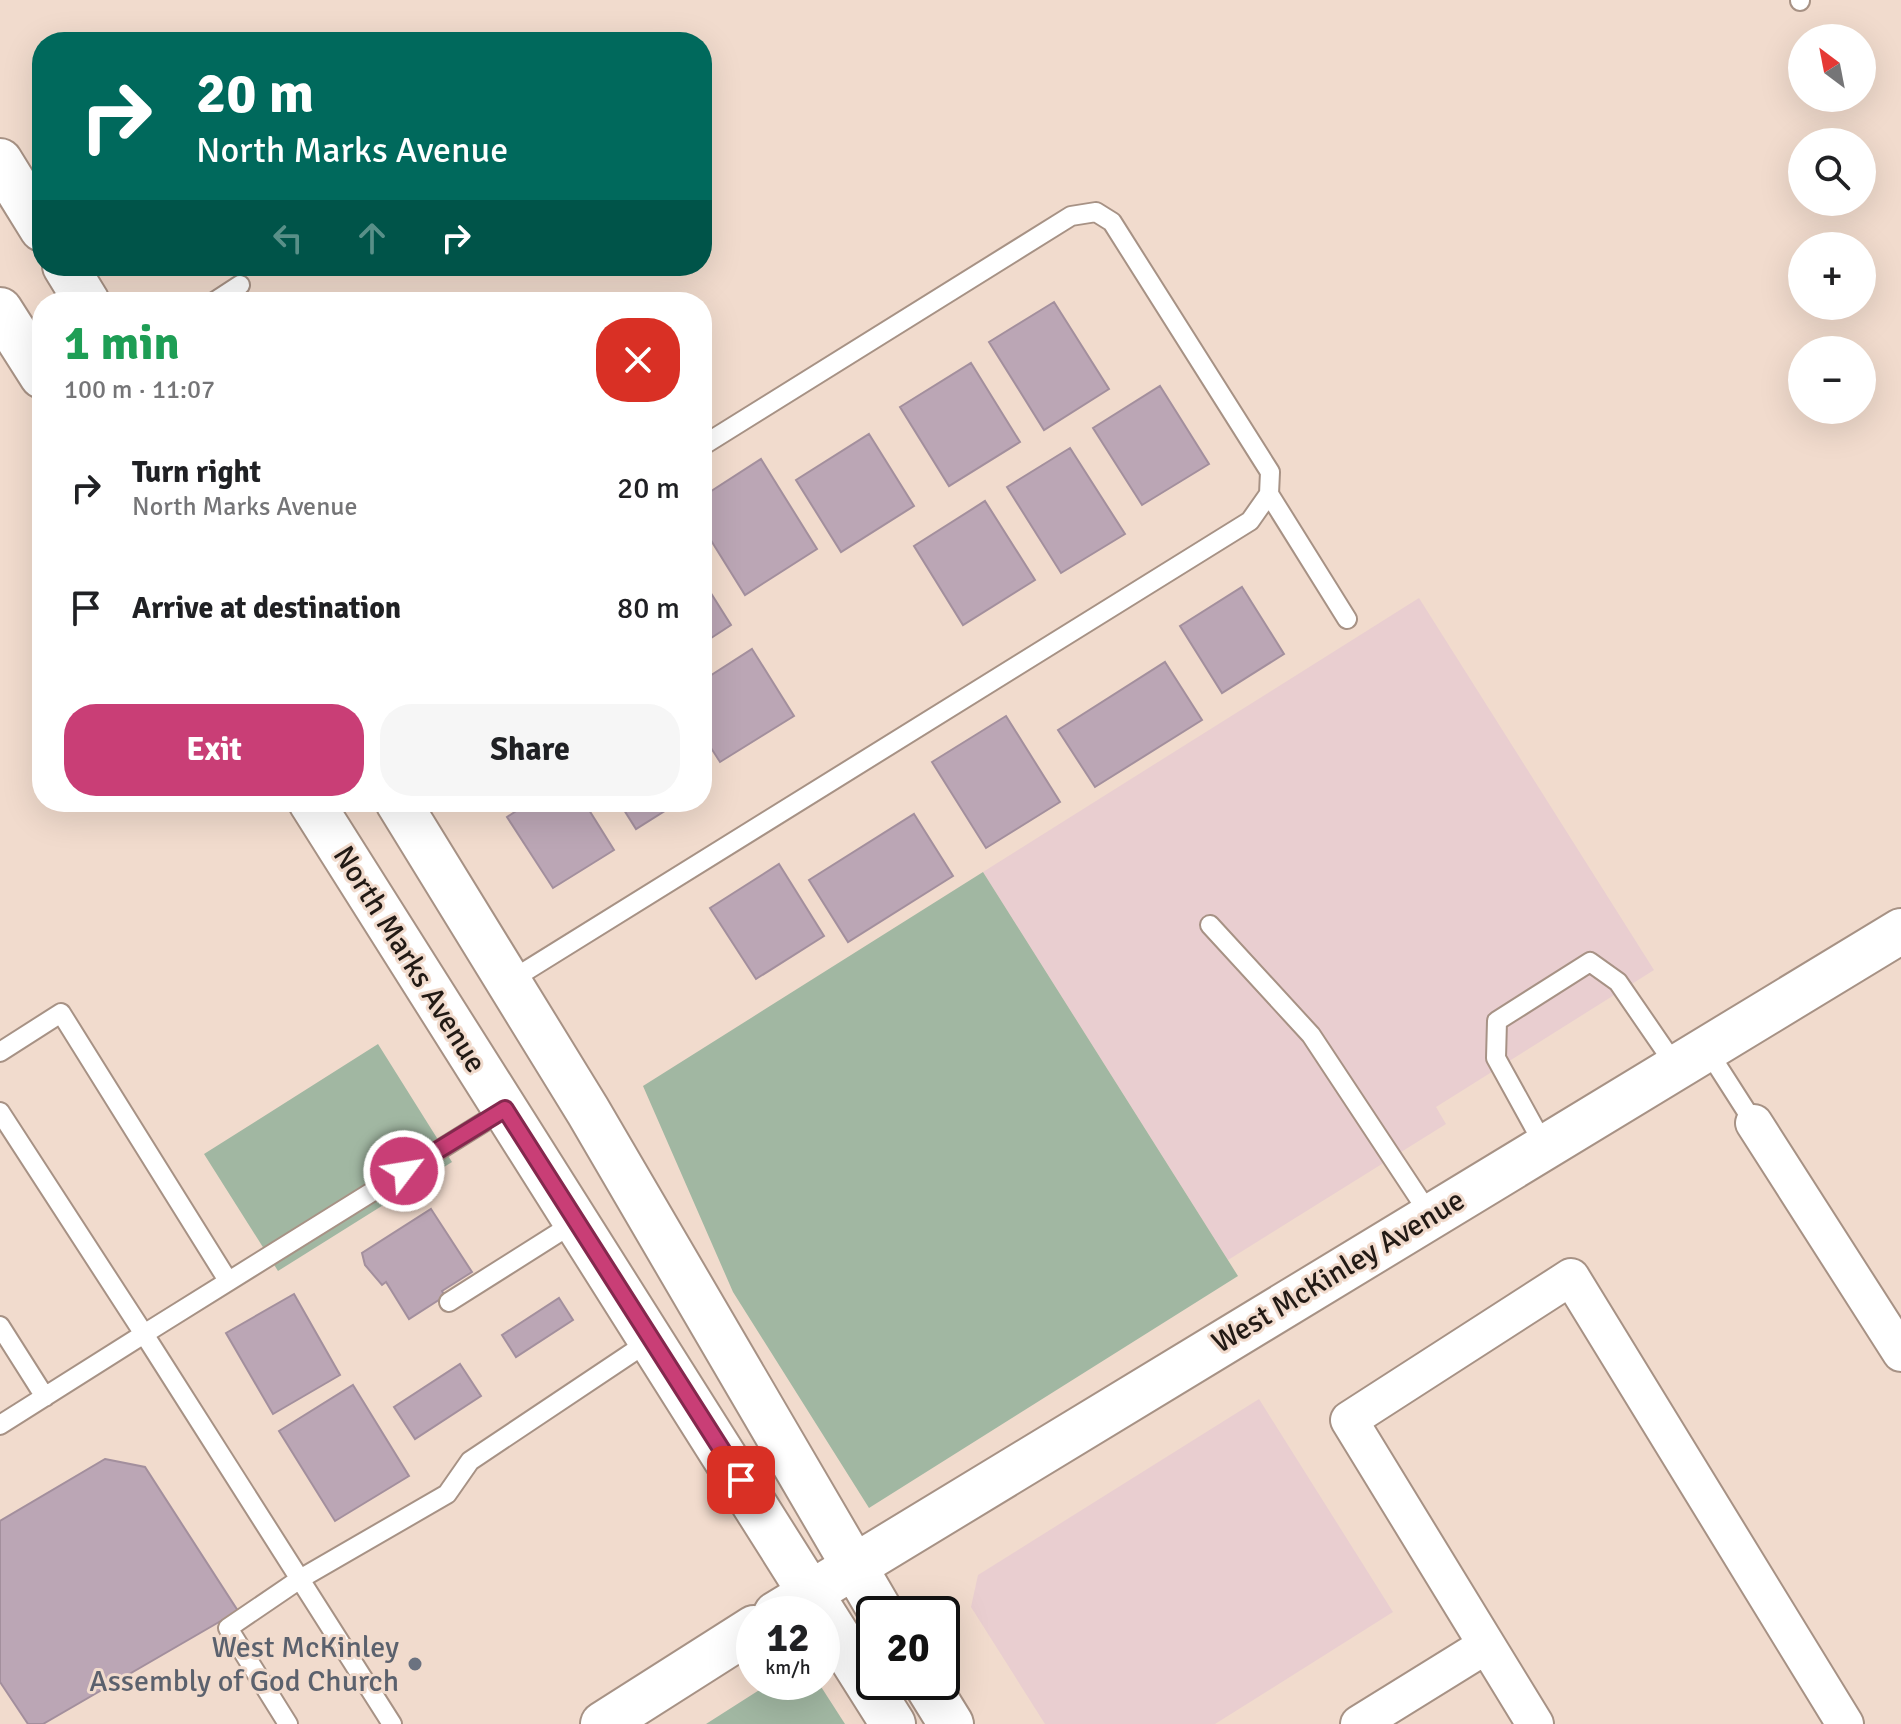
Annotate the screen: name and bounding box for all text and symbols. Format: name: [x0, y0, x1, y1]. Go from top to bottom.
north arrow: [1788, 24, 1876, 112]
map controls: [1788, 24, 1876, 424]
text: 20 m: [196, 59, 314, 128]
icon: right: [64, 64, 168, 168]
text: North Marks Avenue: [196, 128, 508, 173]
button: search: [1788, 128, 1876, 216]
icon: left: [266, 216, 310, 260]
icon: ahead: [350, 216, 394, 260]
icon: right: [434, 216, 478, 260]
button: +: [1788, 232, 1876, 320]
text: 1 min: [64, 314, 180, 373]
button: close: [596, 318, 680, 402]
button: −: [1788, 336, 1876, 424]
text: 100 m · 11:07: [64, 374, 215, 406]
text: Turn right: [132, 454, 261, 491]
icon: right: [64, 466, 108, 510]
text: 20 m: [617, 470, 680, 507]
text: North Marks Avenue: [132, 491, 357, 523]
icon: arrive: [64, 586, 108, 630]
text: Arrive at destination: [132, 590, 401, 627]
text: 80 m: [617, 590, 680, 627]
button: Exit: [64, 704, 364, 796]
button: Share: [380, 704, 680, 796]
street label: North Marks Avenue: [325, 839, 494, 1079]
position arrow: [362, 1129, 446, 1213]
street label: West McKinley Avenue: [1205, 1181, 1471, 1361]
pin: [707, 1446, 775, 1514]
icon: arrive: [719, 1458, 763, 1502]
speed limit sign: 20: [856, 1596, 960, 1700]
text: 12: [766, 1613, 810, 1663]
place label: West McKinley Assembly of God Church: [89, 1629, 399, 1700]
marker: West McKinley Assembly of God Church: [406, 1655, 424, 1673]
text: km/h: [765, 1655, 811, 1680]

